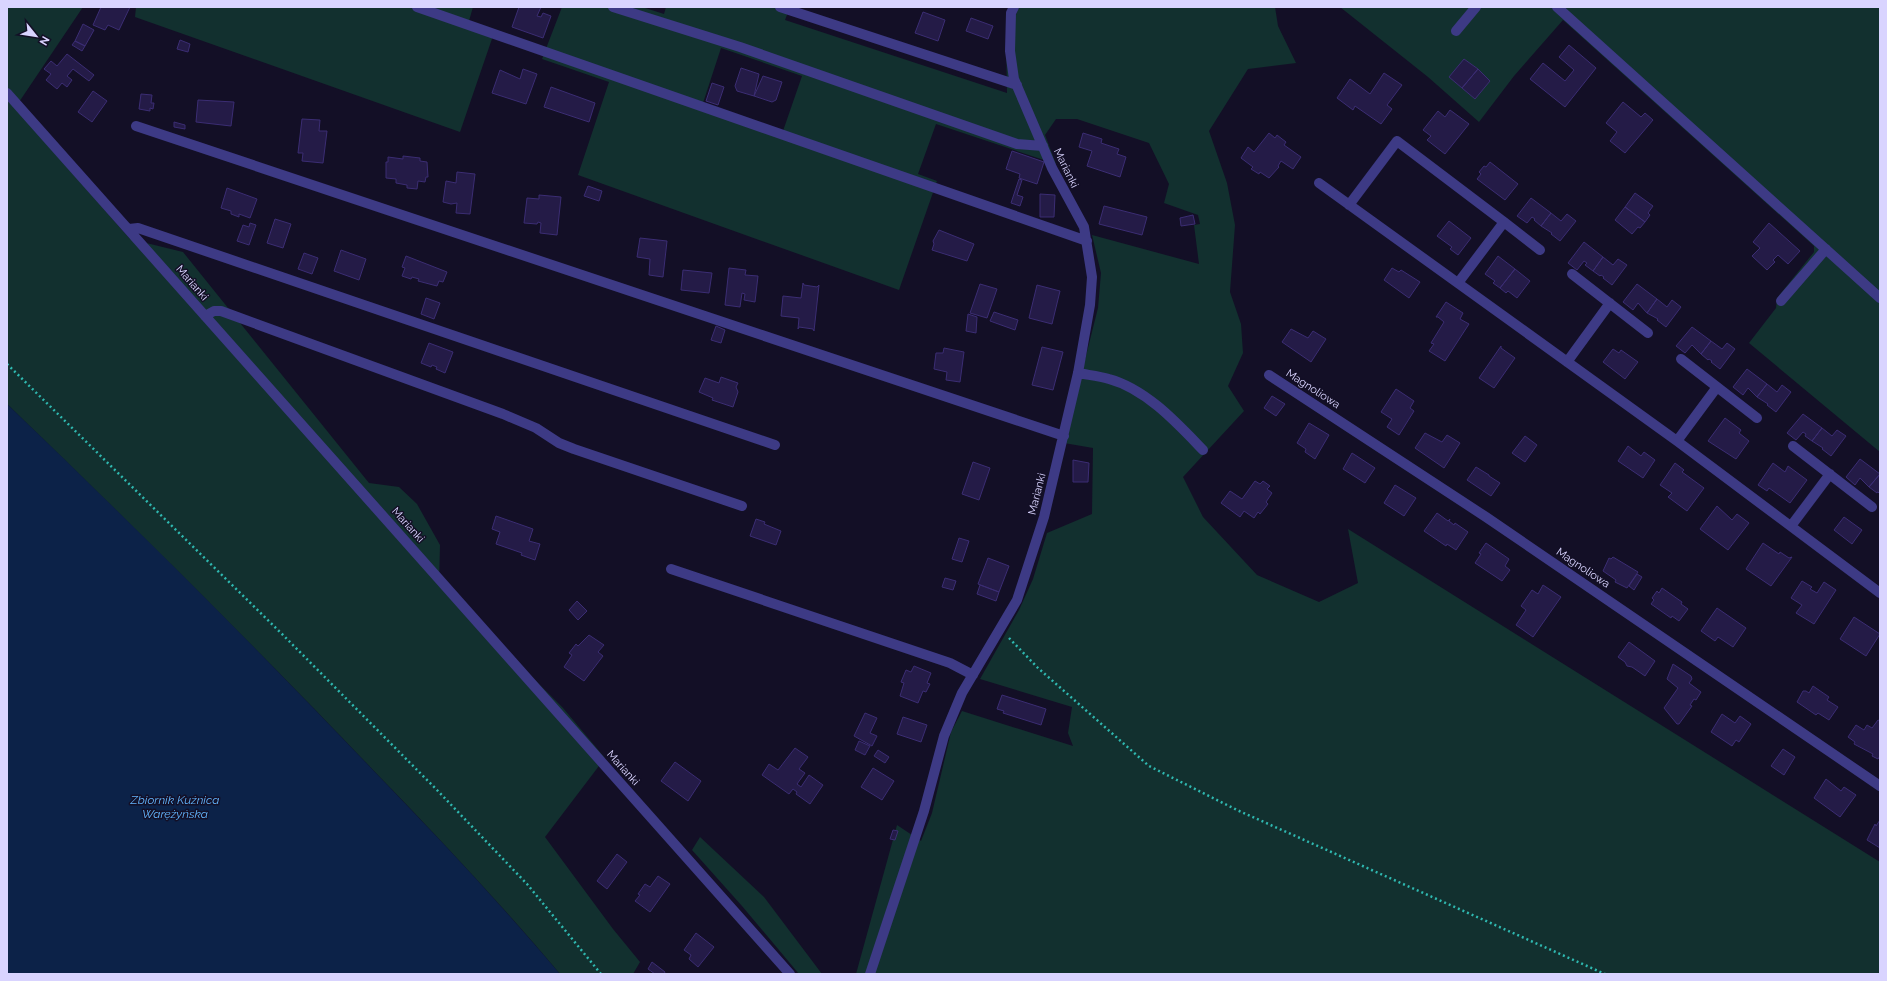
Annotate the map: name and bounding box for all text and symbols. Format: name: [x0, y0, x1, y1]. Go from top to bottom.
north arrow: [16, 16, 56, 56]
text: N: [36, 34, 52, 48]
street label: Marianki: [1051, 146, 1081, 190]
street label: Marianki: [173, 263, 211, 303]
street label: Magnoliowa: [1284, 367, 1342, 411]
street label: Marianki: [1026, 472, 1048, 516]
street label: Marianki: [389, 505, 427, 545]
street label: Magnoliowa: [1554, 545, 1612, 591]
street label: Marianki: [604, 748, 642, 788]
water label: Zbiornik Kuźnica Warężyńska: [130, 793, 219, 821]

